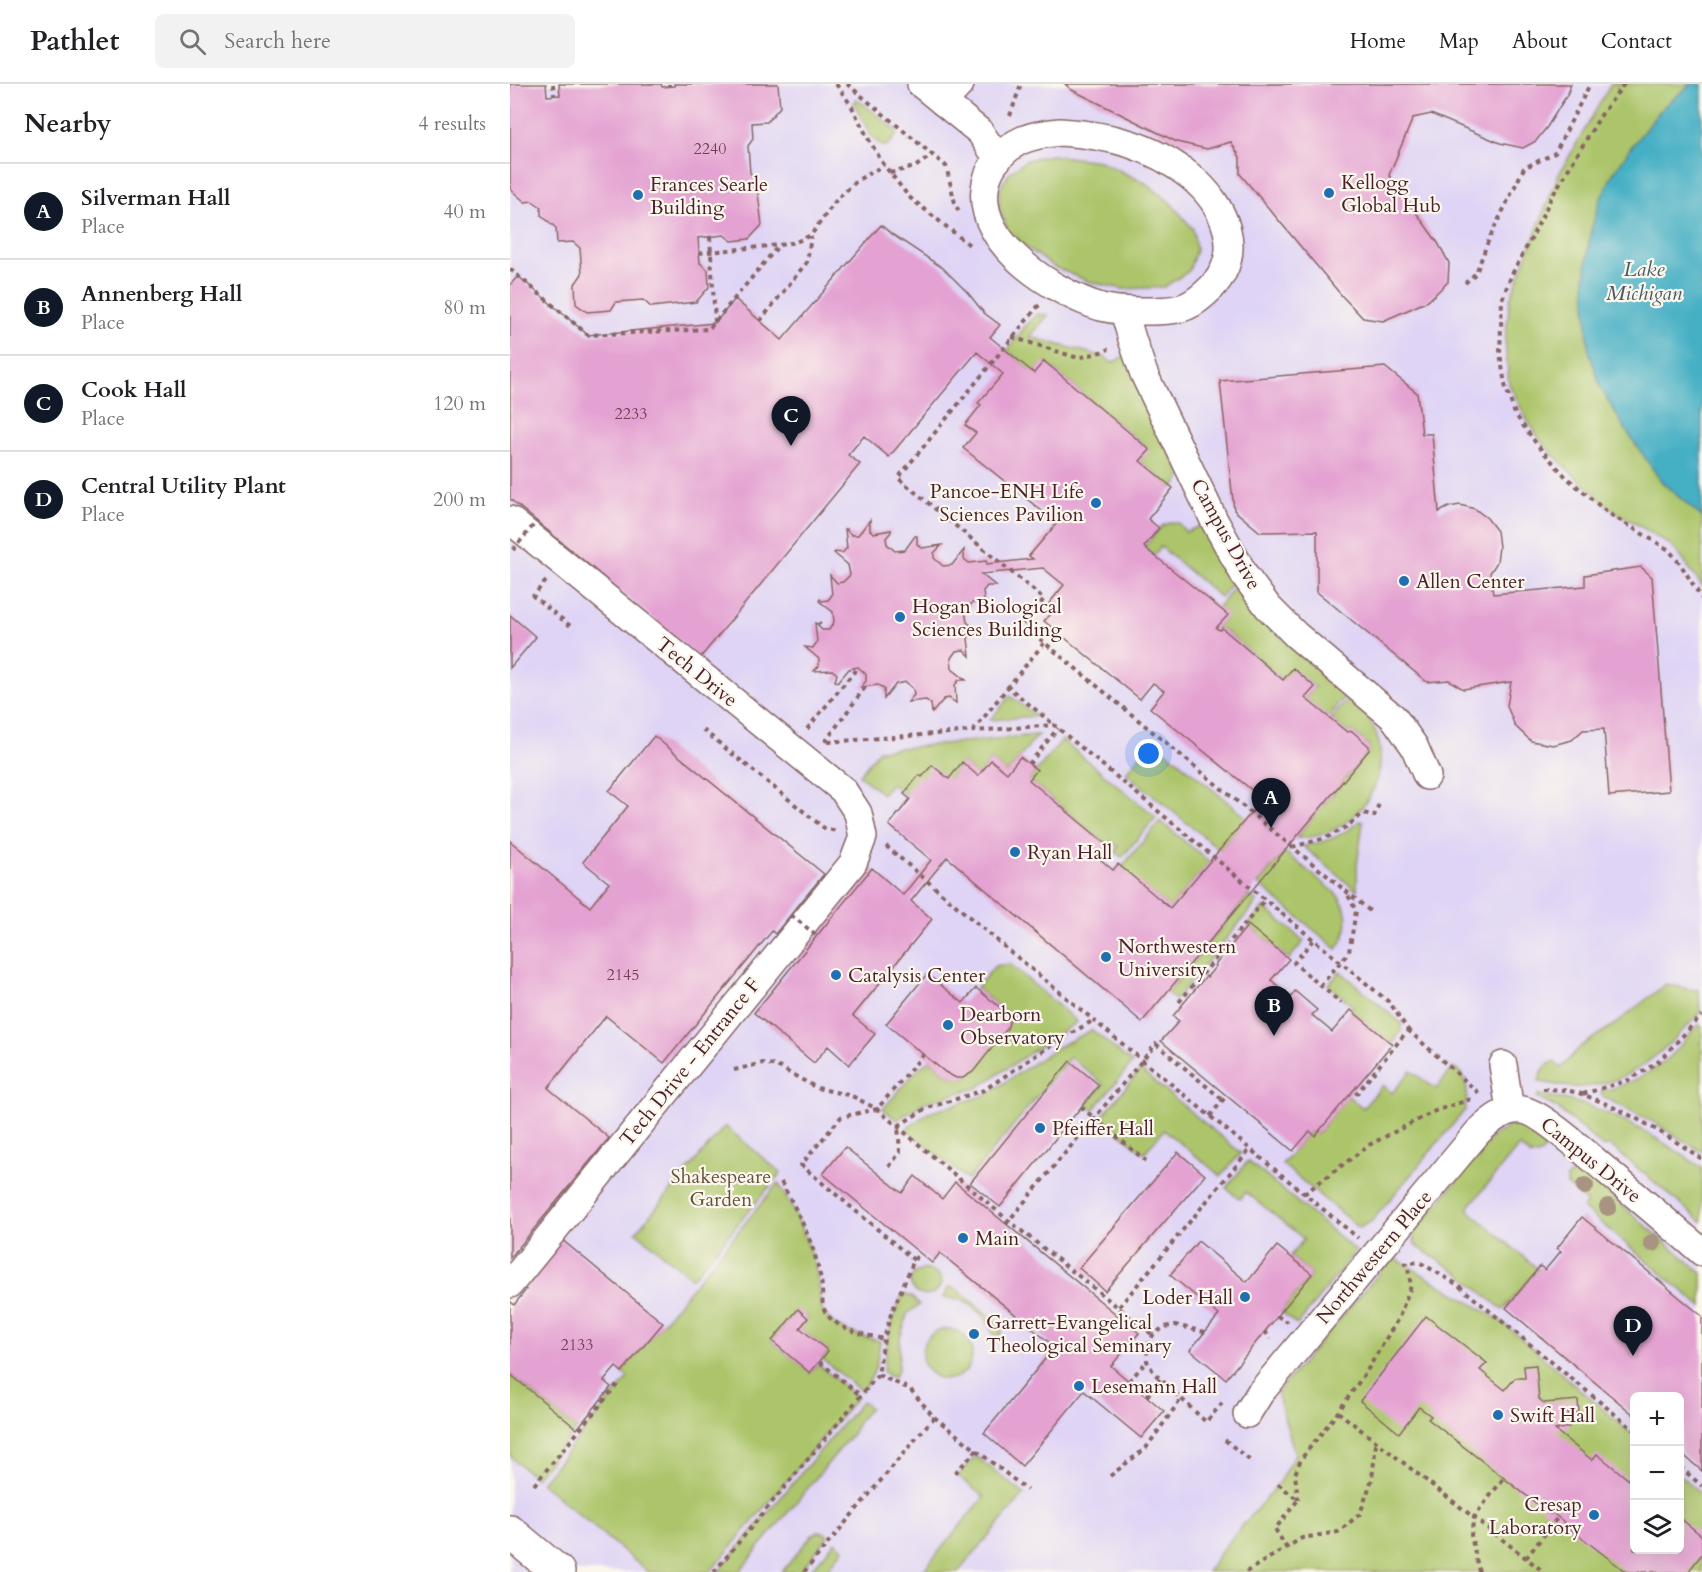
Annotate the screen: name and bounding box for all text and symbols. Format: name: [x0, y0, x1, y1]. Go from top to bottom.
search box: [155, 14, 575, 68]
text: Pathlet: [30, 22, 119, 60]
icon: search: [176, 25, 209, 58]
text: Search here: [224, 26, 331, 56]
text: Home: [1350, 27, 1406, 56]
text: Map: [1439, 27, 1479, 56]
text: About: [1512, 27, 1568, 56]
text: Contact: [1601, 27, 1672, 56]
text: Nearby: [24, 106, 112, 141]
text: 4 results: [418, 110, 486, 137]
house number: 2240: [694, 138, 726, 160]
place label: Kellogg Global Hub: [1341, 169, 1441, 219]
place label: Frances Searle Building: [650, 171, 768, 221]
text: Silverman Hall: [81, 183, 230, 213]
marker: Kellogg Global Hub: [1322, 186, 1336, 200]
marker: Frances Searle Building: [631, 188, 645, 202]
text: A: [36, 198, 51, 225]
text: 40 m: [443, 198, 486, 225]
text: Place: [81, 213, 125, 240]
water label: Lake Michigan: [1606, 255, 1683, 308]
text: Annenberg Hall: [81, 279, 242, 309]
text: B: [36, 294, 51, 321]
text: 80 m: [443, 294, 486, 321]
text: Place: [81, 309, 125, 336]
text: Cook Hall: [81, 375, 187, 405]
text: C: [36, 390, 51, 417]
text: 120 m: [433, 390, 486, 417]
pin: C: [772, 396, 810, 446]
house number: 2233: [615, 403, 647, 425]
text: Place: [81, 405, 125, 432]
text: Central Utility Plant: [81, 471, 286, 501]
street label: Campus Drive: [1184, 474, 1268, 594]
place label: Pancoe-ENH Life Sciences Pavilion: [930, 478, 1085, 528]
text: D: [35, 486, 52, 513]
text: 200 m: [433, 486, 486, 513]
marker: Pancoe-ENH Life Sciences Pavilion: [1089, 496, 1103, 510]
text: Place: [81, 501, 125, 528]
place label: Allen Center: [1416, 568, 1525, 595]
marker: Allen Center: [1397, 574, 1411, 588]
place label: Hogan Biological Sciences Building: [912, 593, 1062, 643]
marker: Hogan Biological Sciences Building: [893, 610, 907, 624]
street label: Tech Drive: [651, 631, 743, 713]
your location: [1134, 739, 1163, 768]
pin: A: [1252, 778, 1290, 828]
place label: Ryan Hall: [1027, 839, 1112, 866]
marker: Ryan Hall: [1008, 845, 1022, 859]
place label: Northwestern University: [1118, 933, 1237, 983]
marker: Northwestern University: [1099, 950, 1113, 964]
place label: Catalysis Center: [848, 962, 986, 989]
house number: 2145: [607, 964, 639, 986]
marker: Catalysis Center: [829, 968, 843, 982]
street label: Tech Drive - Entrance F: [614, 972, 766, 1152]
pin: B: [1254, 986, 1293, 1036]
place label: Dearborn Observatory: [960, 1001, 1065, 1051]
marker: Dearborn Observatory: [941, 1018, 955, 1032]
street label: Campus Drive: [1535, 1111, 1647, 1209]
place label: Pfeiffer Hall: [1052, 1115, 1154, 1142]
marker: Pfeiffer Hall: [1033, 1121, 1047, 1135]
park label: Shakespeare Garden: [671, 1163, 771, 1213]
street label: Northwestern Place: [1310, 1184, 1438, 1330]
place label: Main: [975, 1225, 1020, 1252]
marker: Main: [956, 1231, 970, 1245]
place label: Loder Hall: [1142, 1284, 1233, 1311]
marker: Loder Hall: [1238, 1290, 1252, 1304]
pin: D: [1614, 1306, 1652, 1356]
place label: Garrett-Evangelical Theological Seminary: [986, 1309, 1172, 1359]
marker: Garrett-Evangelical Theological Seminary: [967, 1327, 981, 1341]
house number: 2133: [561, 1334, 593, 1356]
place label: Lesemann Hall: [1091, 1373, 1217, 1400]
marker: Lesemann Hall: [1072, 1379, 1086, 1393]
map controls: [1630, 1392, 1684, 1554]
button: +: [1630, 1392, 1684, 1446]
place label: Swift Hall: [1510, 1402, 1595, 1429]
marker: Swift Hall: [1491, 1408, 1505, 1422]
button: −: [1630, 1446, 1684, 1500]
place label: Cresap Laboratory: [1489, 1491, 1582, 1541]
button: layers: [1630, 1500, 1684, 1554]
marker: Cresap Laboratory: [1587, 1508, 1601, 1522]

